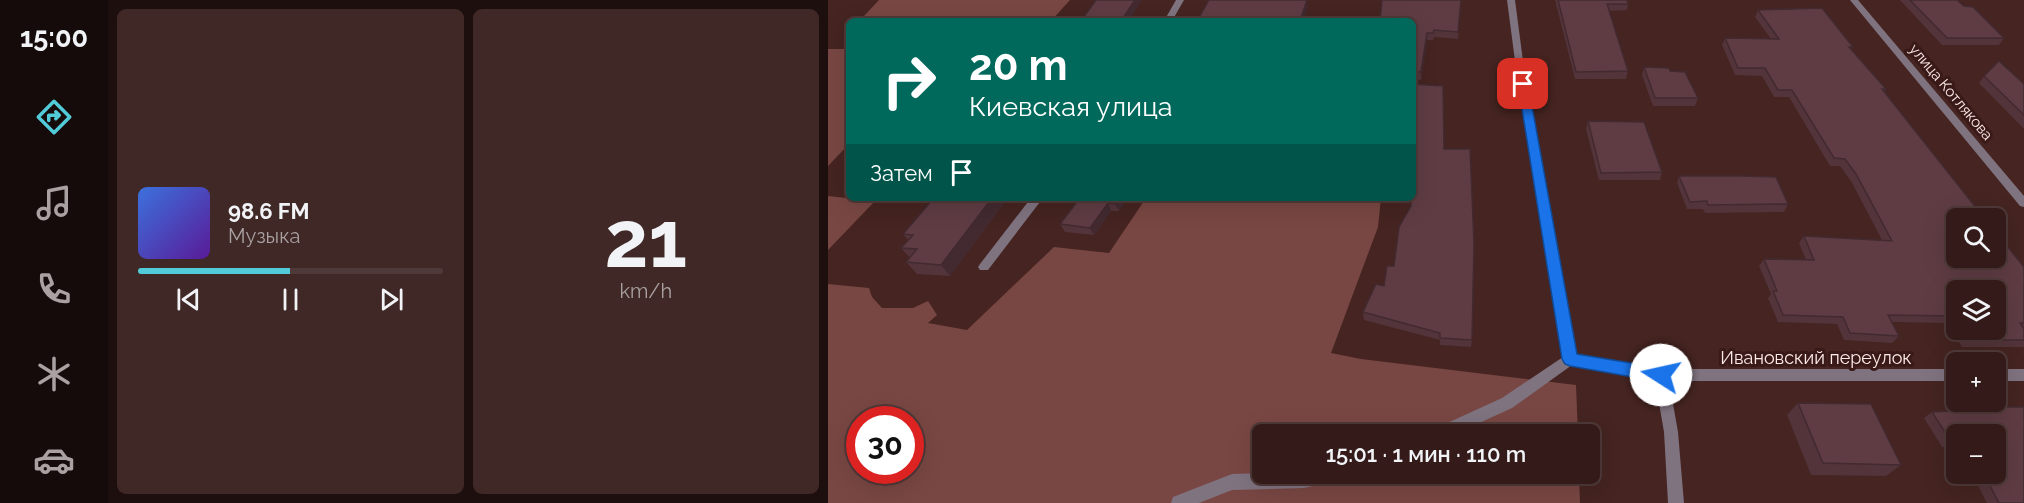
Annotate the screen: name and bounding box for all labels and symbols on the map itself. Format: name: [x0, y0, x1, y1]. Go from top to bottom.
street label: улица Котлякова: [1905, 40, 1997, 144]
pin: [1497, 58, 1548, 109]
position arrow: [1629, 343, 1693, 407]
street label: Ивановский переулок: [1720, 347, 1912, 368]
speed limit sign: 30: [846, 406, 924, 484]

